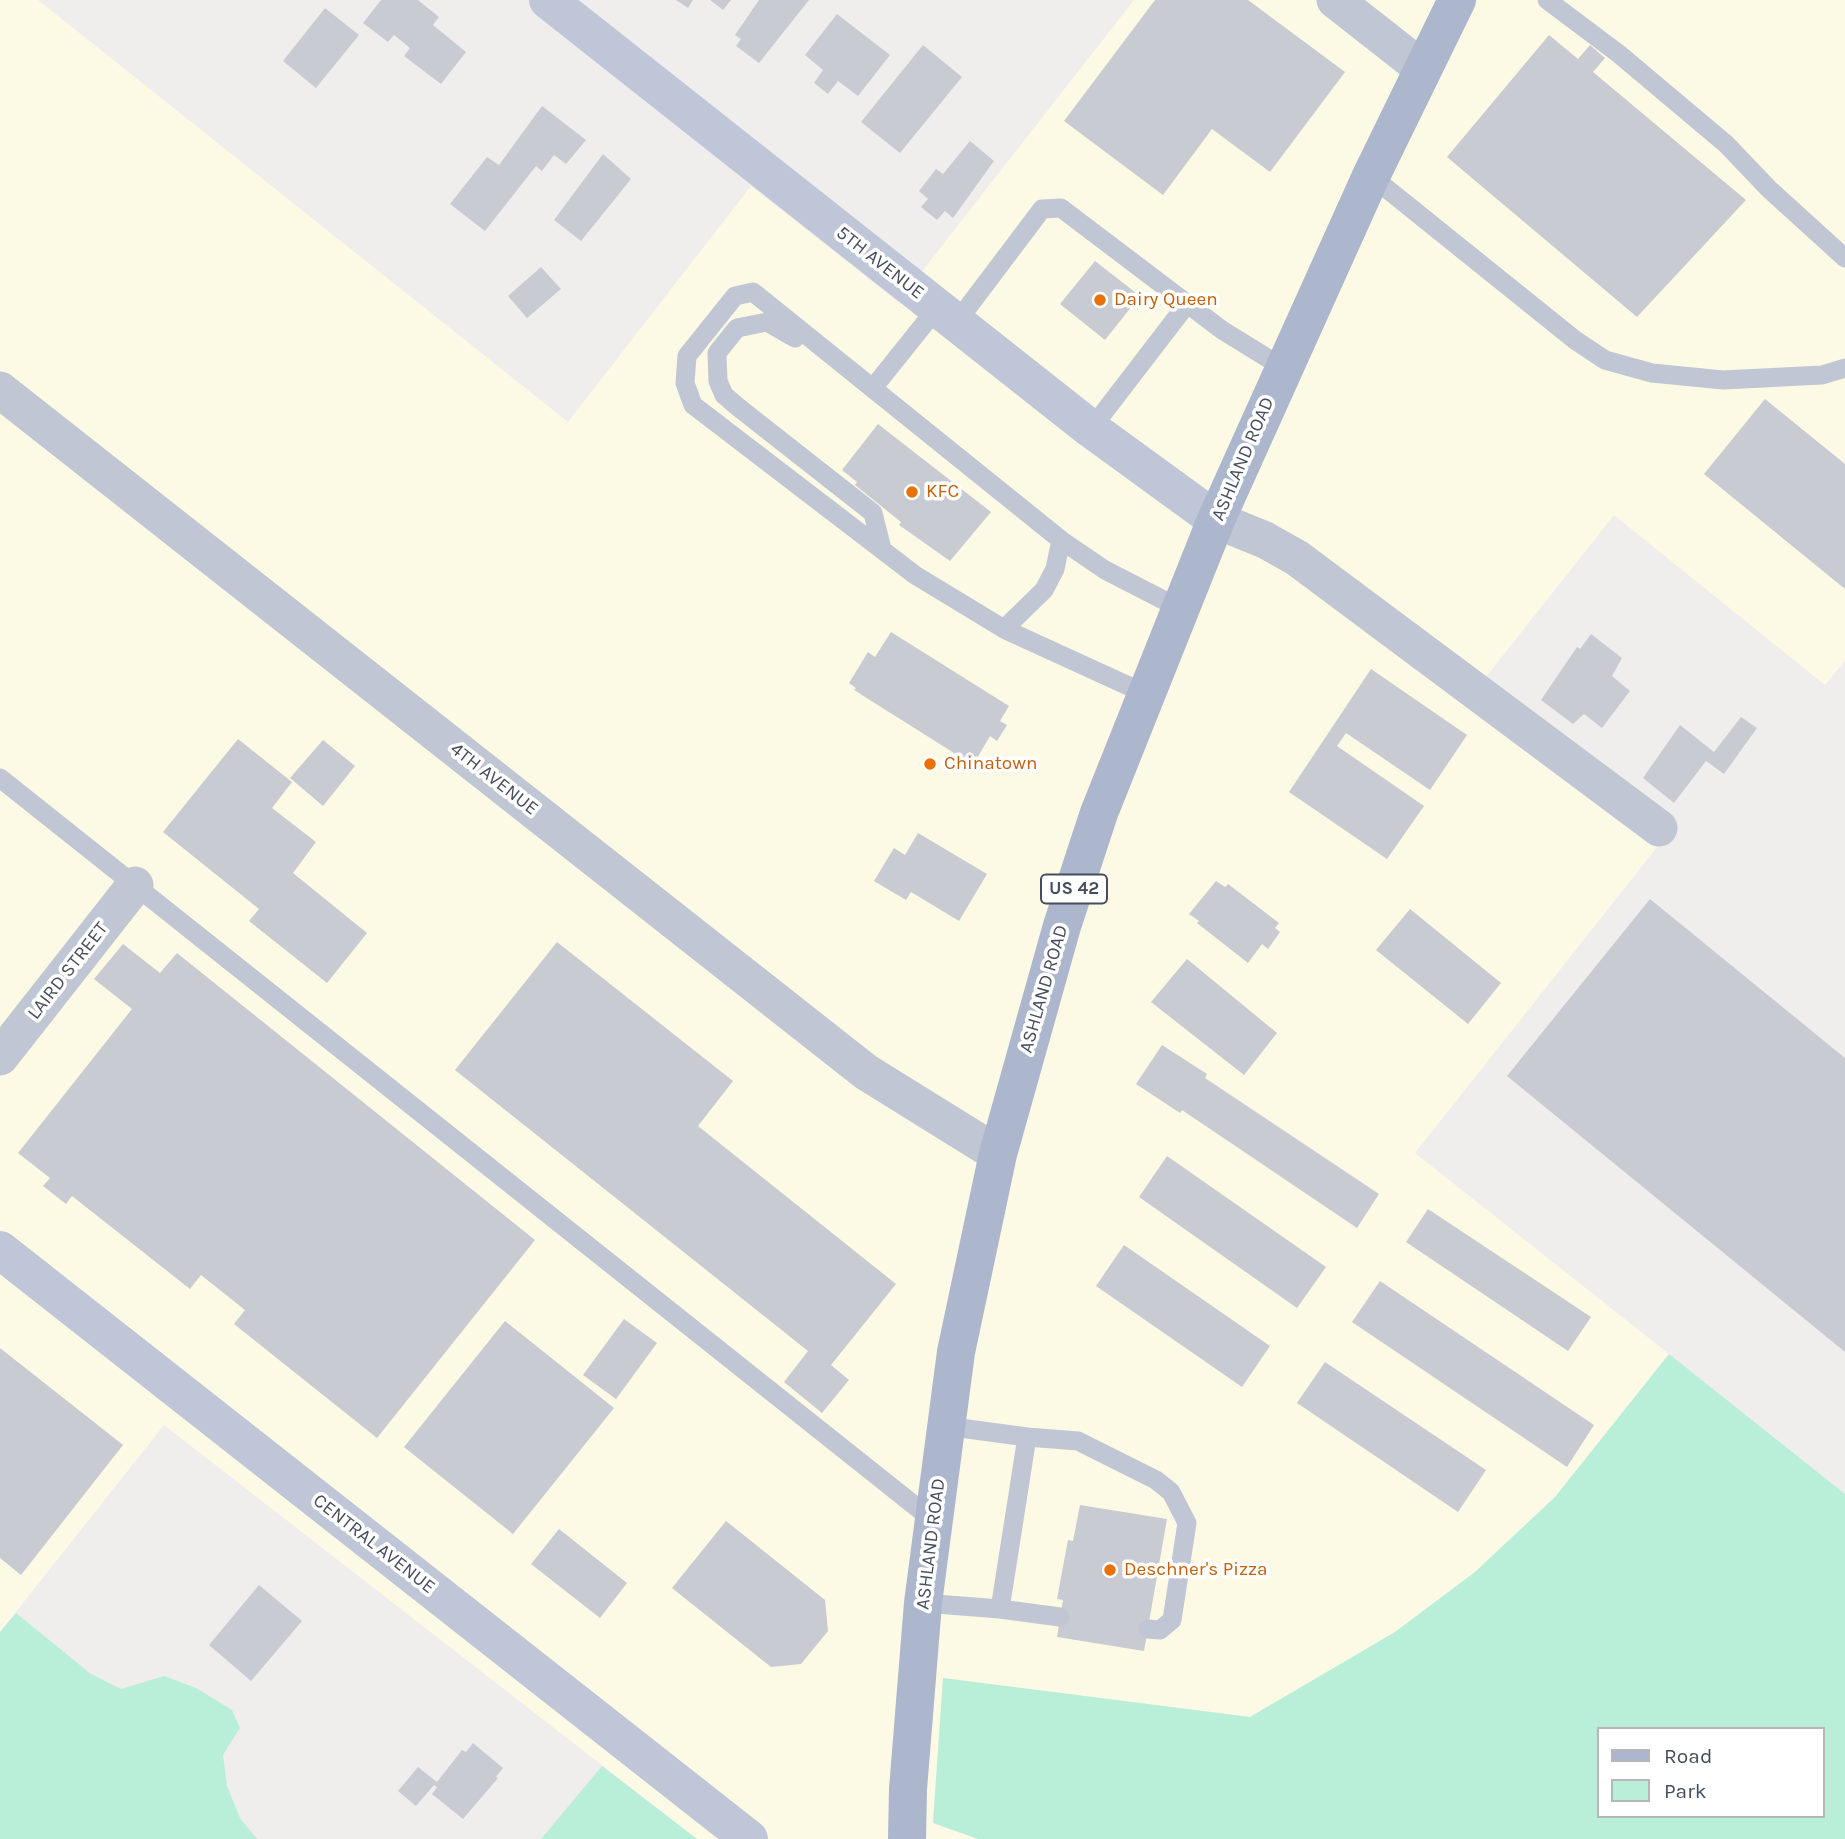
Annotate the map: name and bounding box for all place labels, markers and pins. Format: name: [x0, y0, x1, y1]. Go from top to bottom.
place label: Dairy Queen: [1114, 289, 1218, 311]
marker: Dairy Queen: [1092, 292, 1108, 308]
place label: KFC: [926, 481, 959, 503]
marker: KFC: [904, 484, 920, 500]
place label: Chinatown: [944, 753, 1037, 775]
marker: Chinatown: [922, 756, 938, 772]
place label: Deschner's Pizza: [1124, 1559, 1267, 1581]
marker: Deschner's Pizza: [1102, 1562, 1118, 1578]

